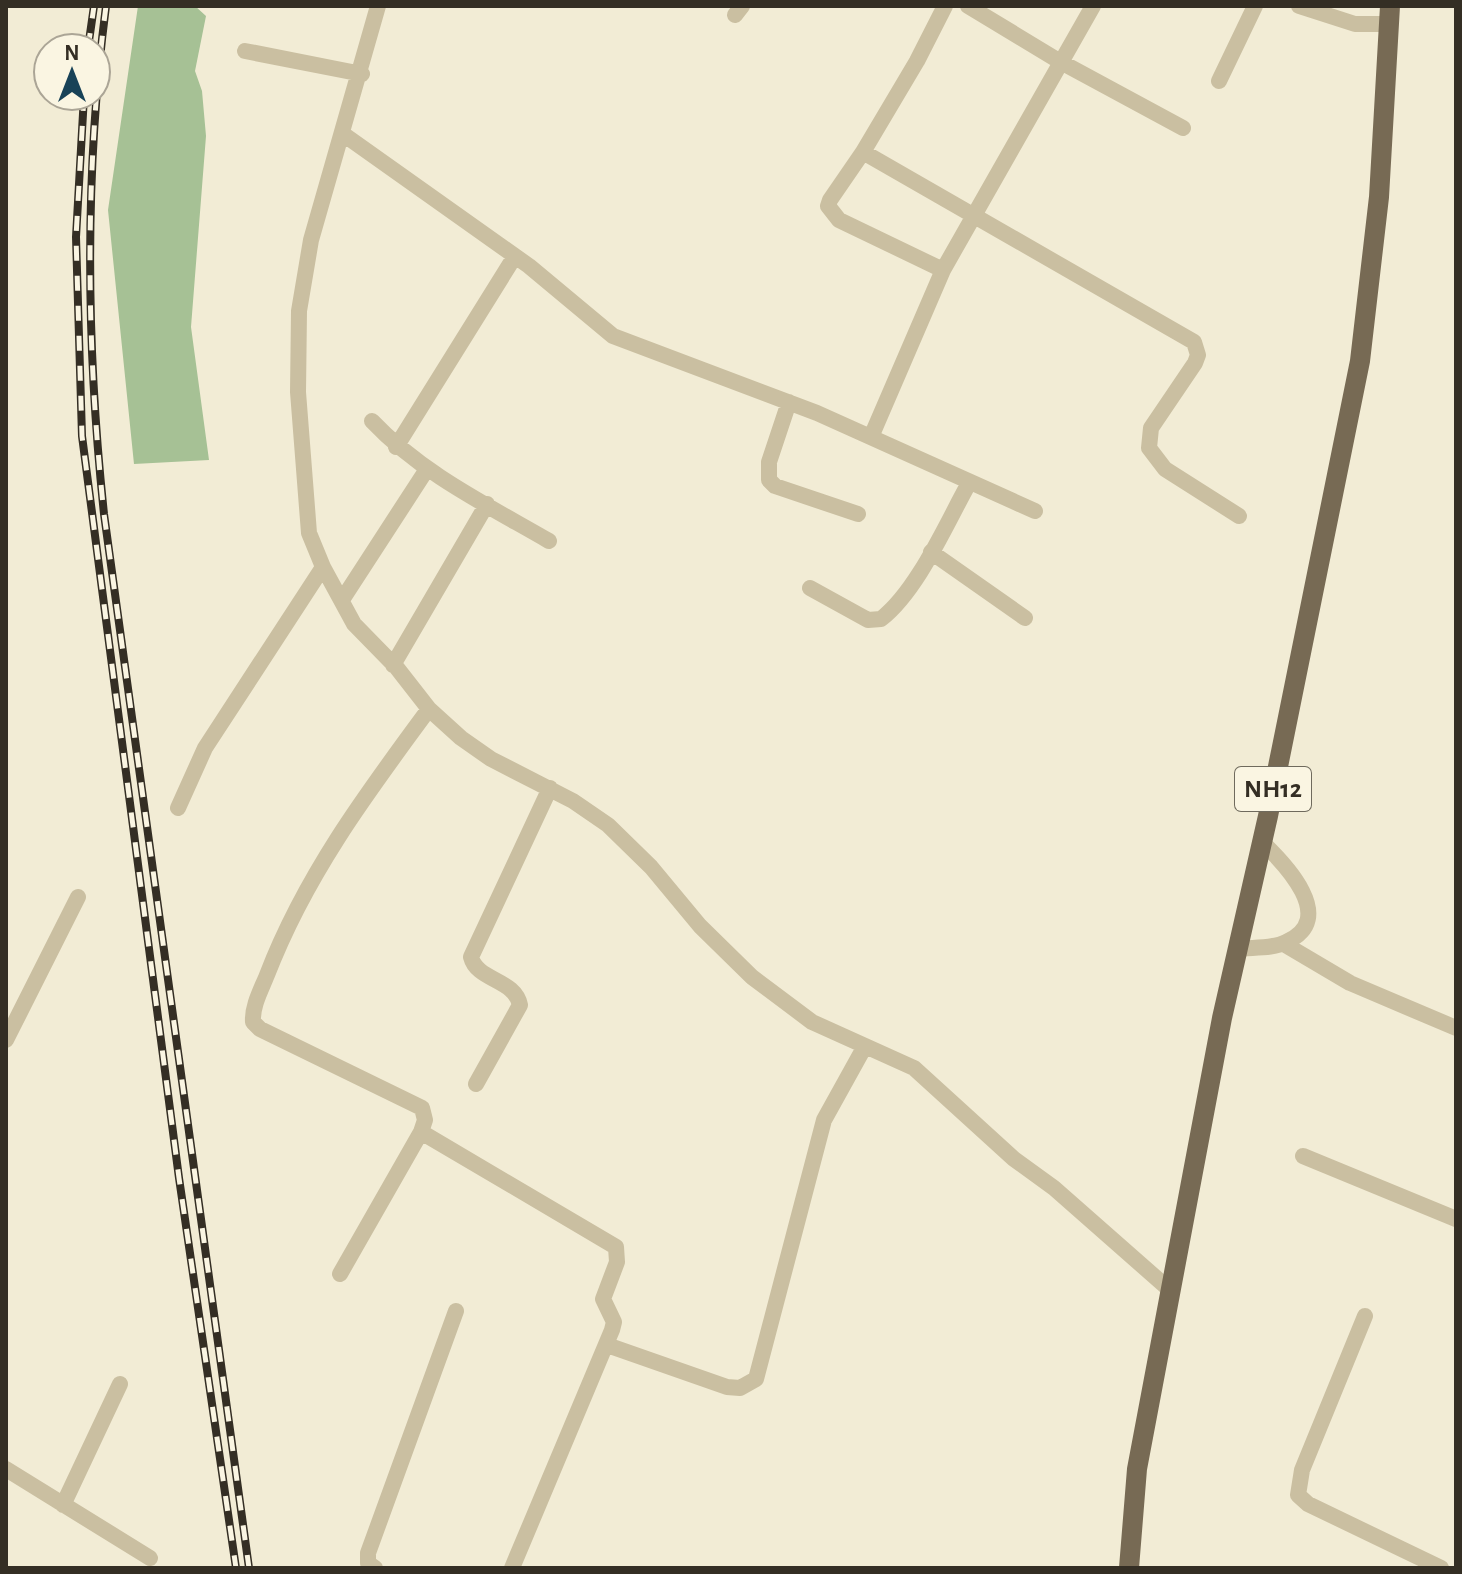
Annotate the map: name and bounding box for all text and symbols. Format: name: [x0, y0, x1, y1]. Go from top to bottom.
north arrow: [32, 32, 112, 112]
text: N: [64, 42, 80, 64]
road number: NH12: [1235, 767, 1311, 811]

